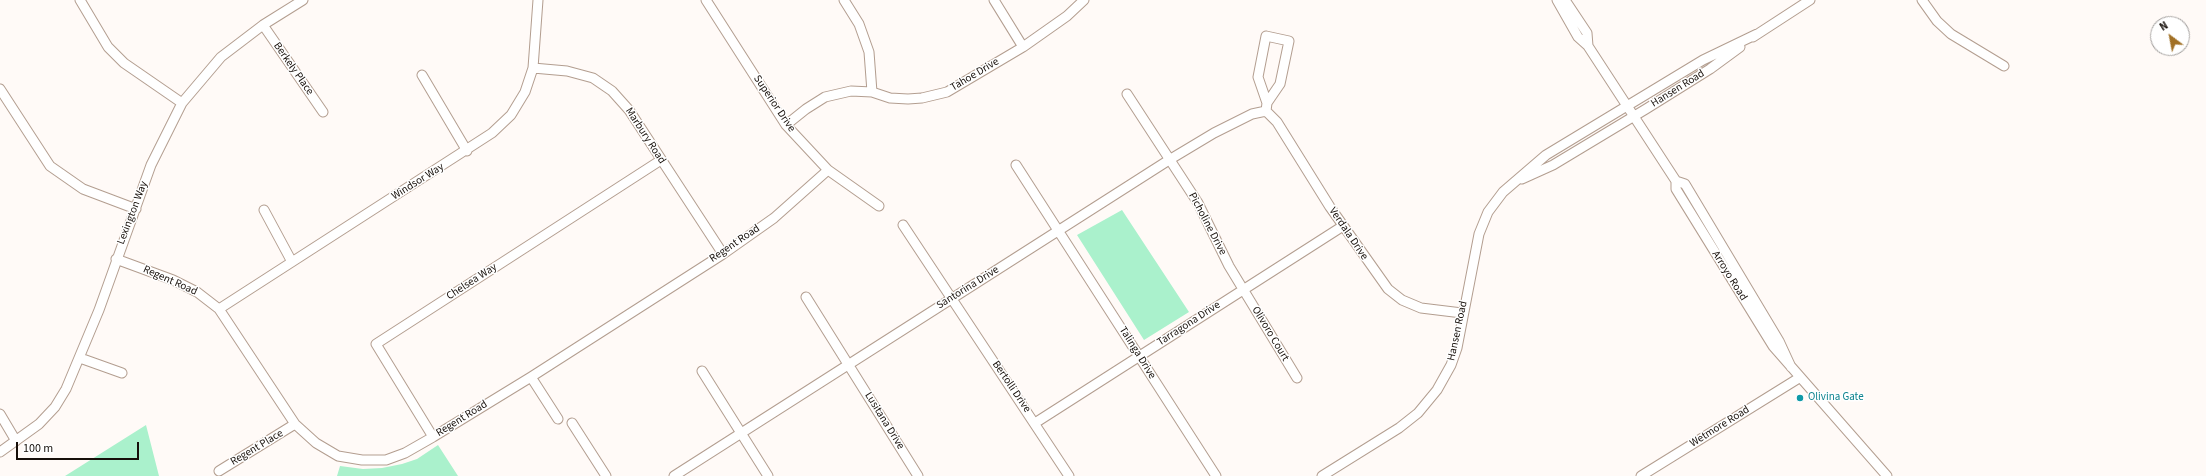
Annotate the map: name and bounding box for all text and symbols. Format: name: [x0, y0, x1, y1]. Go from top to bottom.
north arrow: [2150, 16, 2190, 56]
text: N: [2157, 18, 2171, 35]
street label: Berkely Place: [270, 40, 316, 98]
street label: Tahoe Drive: [948, 55, 1002, 95]
street label: Hansen Road: [1649, 67, 1707, 111]
street label: Superior Drive: [750, 73, 798, 135]
street label: Marbury Road: [622, 105, 668, 167]
street label: Windsor Way: [389, 161, 447, 203]
street label: Lexington Way: [115, 180, 151, 246]
street label: Picholine Drive: [1185, 190, 1229, 258]
street label: Verdala Drive: [1326, 205, 1370, 263]
street label: Regent Road: [707, 222, 763, 266]
street label: Arroyo Road: [1708, 249, 1750, 303]
street label: Chelsea Way: [444, 261, 500, 303]
street label: Regent Road: [141, 263, 199, 299]
street label: Santorina Drive: [934, 264, 1002, 312]
street label: Tarragona Drive: [1155, 299, 1223, 349]
street label: Hansen Road: [1445, 300, 1471, 362]
street label: Olivoro Court: [1249, 304, 1291, 364]
street label: Talinga Drive: [1116, 324, 1158, 382]
street label: Bertolli Drive: [989, 359, 1033, 415]
street label: Lusitana Drive: [861, 390, 907, 452]
place label: Olivina Gate: [1808, 391, 1864, 405]
marker: Olivina Gate: [1795, 393, 1805, 403]
street label: Regent Road: [434, 398, 490, 440]
street label: Wetmore Road: [1688, 403, 1752, 451]
street label: Regent Place: [228, 427, 286, 469]
scale bar: [18, 434, 141, 460]
text: 100 m: [23, 440, 53, 457]

